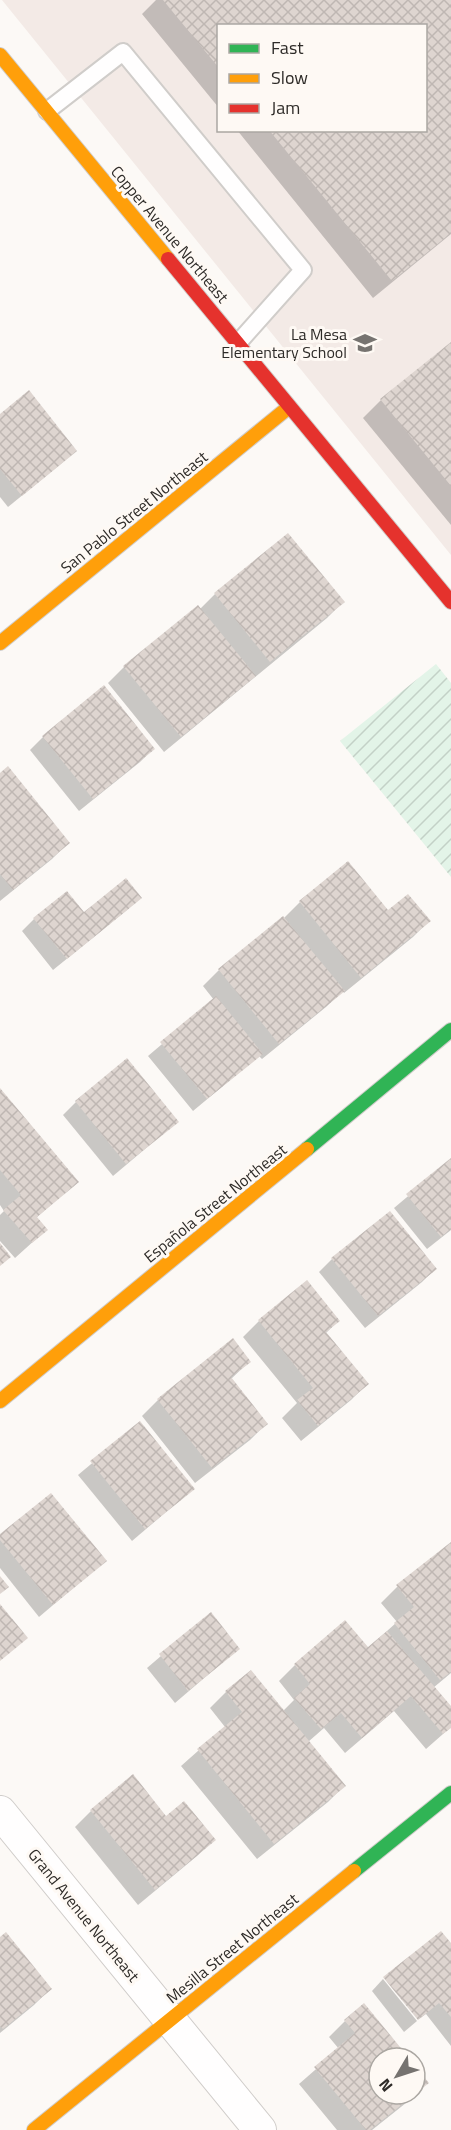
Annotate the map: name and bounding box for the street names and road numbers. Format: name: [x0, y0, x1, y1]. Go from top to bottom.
street label: Copper Avenue Northeast: [105, 160, 235, 308]
street label: San Pablo Street Northeast: [55, 445, 213, 579]
street label: Española Street Northeast: [138, 1137, 292, 1268]
street label: Grand Avenue Northeast: [23, 1843, 146, 1987]
street label: Mesilla Street Northeast: [161, 1887, 304, 2009]

